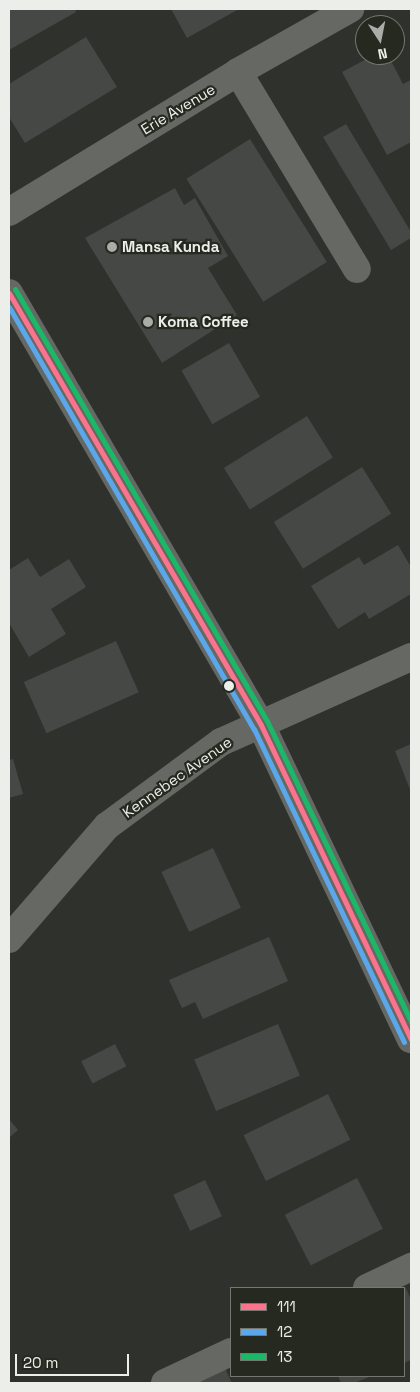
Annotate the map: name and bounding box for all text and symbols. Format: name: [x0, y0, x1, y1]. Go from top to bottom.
north arrow: [355, 15, 405, 65]
text: N: [376, 44, 389, 63]
street label: Erie Avenue: [138, 80, 218, 138]
place label: Mansa Kunda: [122, 238, 219, 256]
marker: Mansa Kunda: [106, 241, 118, 253]
place label: Koma Coffee: [158, 313, 249, 331]
marker: Koma Coffee: [142, 316, 154, 328]
unlabelled marker: [224, 681, 234, 691]
street label: Kennebec Avenue: [119, 733, 235, 821]
legend: [230, 1287, 405, 1377]
text: 111: [277, 1297, 296, 1316]
text: 12: [277, 1322, 292, 1341]
scale bar: [18, 1344, 131, 1376]
text: 13: [277, 1347, 292, 1366]
text: 20 m: [23, 1353, 58, 1372]

